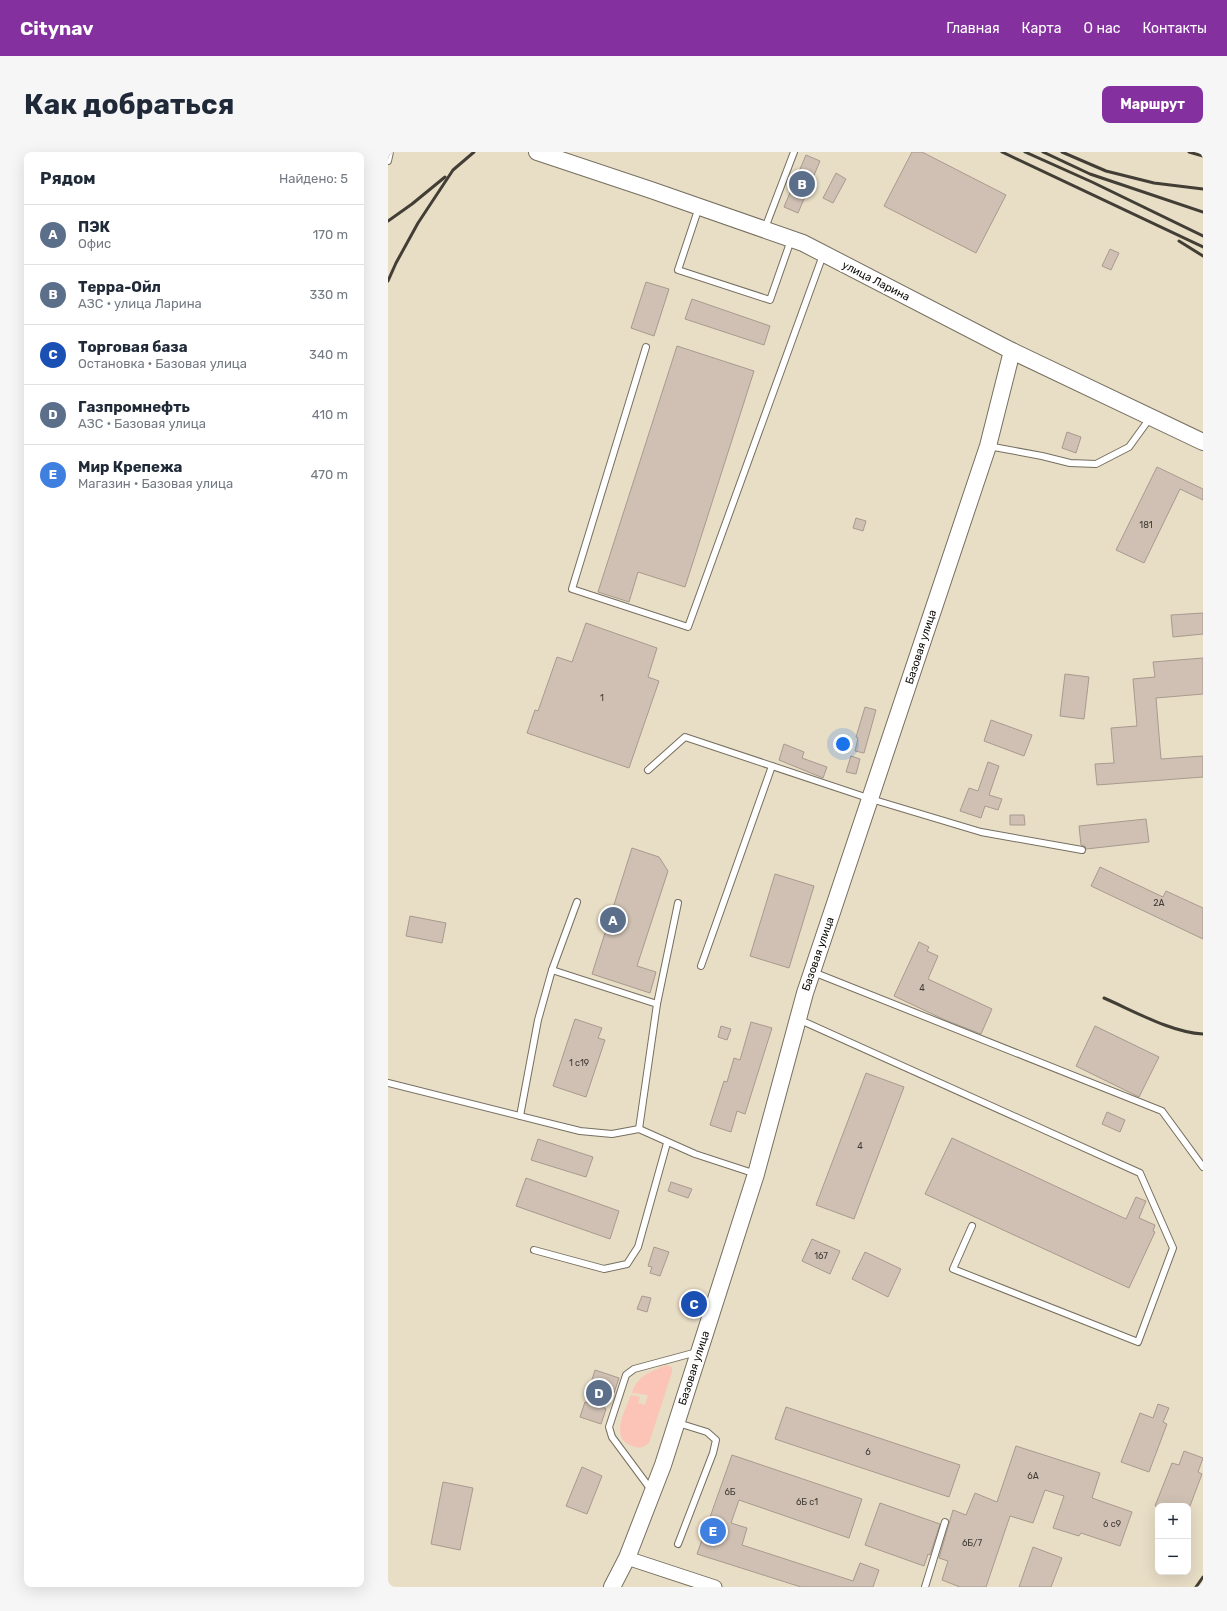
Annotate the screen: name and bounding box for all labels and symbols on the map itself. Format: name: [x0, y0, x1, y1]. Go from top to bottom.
pin: B: [789, 169, 815, 199]
street label: улица Ларина: [840, 258, 912, 304]
house number: 181: [1139, 520, 1153, 530]
street label: Базовая улица: [903, 608, 939, 686]
house number: 1: [600, 693, 604, 703]
your location: [833, 734, 853, 754]
house number: 2А: [1153, 898, 1165, 908]
pin: A: [600, 905, 626, 935]
street label: Базовая улица: [799, 915, 837, 993]
house number: 4: [919, 983, 925, 993]
house number: 1 с19: [569, 1058, 589, 1068]
house number: 4: [857, 1141, 863, 1151]
house number: 167: [814, 1251, 828, 1261]
pin: C: [681, 1289, 707, 1319]
street label: Базовая улица: [676, 1329, 712, 1407]
pin: D: [586, 1378, 612, 1408]
house number: 6: [865, 1447, 871, 1457]
house number: 6А: [1027, 1471, 1039, 1481]
house number: 6Б: [724, 1487, 736, 1497]
house number: 6Б с1: [796, 1497, 818, 1507]
pin: E: [700, 1516, 726, 1546]
house number: 6 с9: [1103, 1519, 1121, 1529]
house number: 6Б/7: [962, 1538, 982, 1548]

